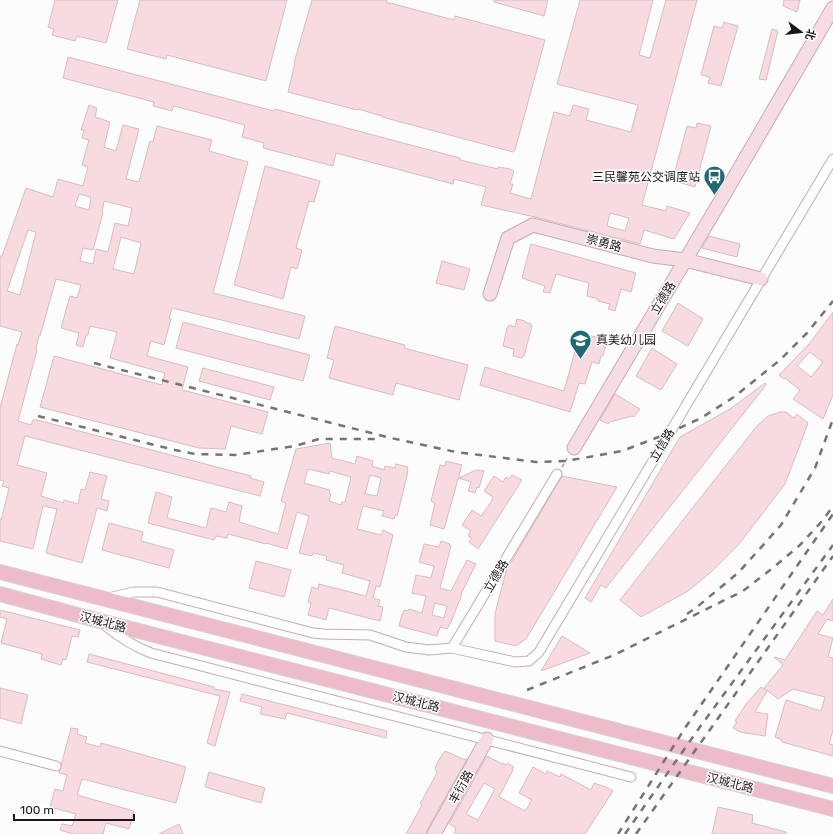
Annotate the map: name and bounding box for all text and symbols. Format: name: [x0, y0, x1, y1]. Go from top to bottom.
north arrow: [781, 12, 821, 52]
text: 北: [802, 27, 818, 41]
bus stop icon: 三民馨苑公交调度站: [702, 164, 728, 197]
place label: 三民馨苑公交调度站: [592, 170, 700, 184]
street label: 崇勇路: [585, 232, 623, 254]
street label: 立德路: [648, 279, 678, 317]
school or university icon: 真美幼儿园: [568, 327, 594, 360]
place label: 真美幼儿园: [596, 333, 656, 347]
street label: 立信路: [647, 426, 677, 464]
street label: 立德路: [481, 557, 511, 595]
street label: 汉城北路: [78, 609, 128, 635]
street label: 汉城北路: [391, 689, 441, 715]
street label: 丰衍路: [446, 768, 476, 806]
street label: 汉城北路: [705, 770, 755, 796]
scale bar: [14, 796, 134, 822]
text: 100 m: [20, 803, 54, 817]

